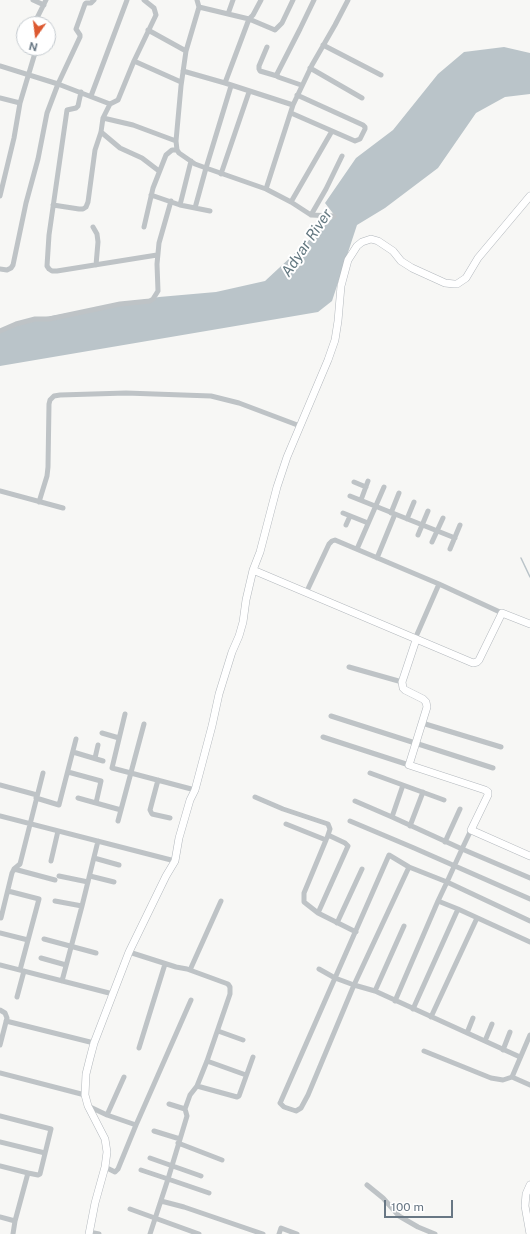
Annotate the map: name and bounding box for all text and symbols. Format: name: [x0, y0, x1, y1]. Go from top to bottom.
north arrow: [16, 16, 56, 56]
text: N: [28, 40, 39, 54]
water label: Adyar River: [278, 206, 336, 280]
scale bar: [386, 1192, 455, 1218]
text: 100 m: [391, 1200, 424, 1214]

